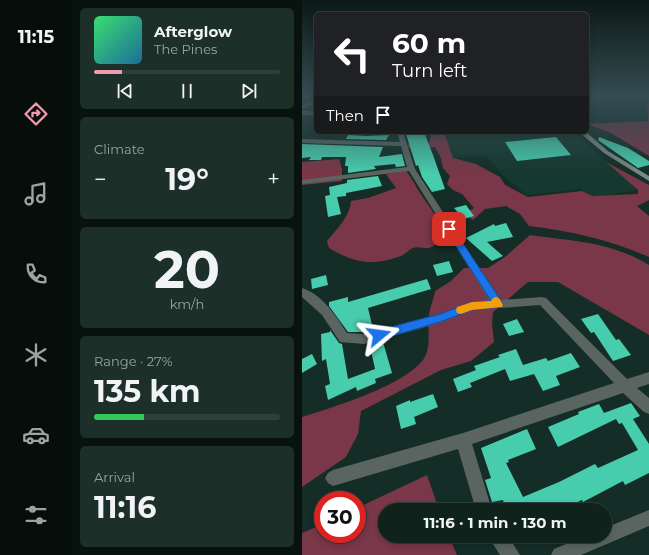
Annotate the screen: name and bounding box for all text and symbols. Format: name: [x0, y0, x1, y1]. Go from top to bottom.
text: Afterglow: [154, 22, 232, 41]
text: 11:15: [18, 26, 54, 48]
text: 60 m: [392, 26, 466, 60]
icon: left: [326, 28, 378, 80]
text: The Pines: [154, 41, 217, 57]
text: Turn left: [392, 60, 467, 82]
icon: previous: [114, 80, 136, 102]
icon: pause: [176, 80, 198, 102]
icon: next: [238, 80, 260, 102]
icon: directions: [22, 100, 50, 128]
icon: arrive: [372, 104, 394, 126]
text: Then: [326, 106, 364, 125]
text: Climate: [94, 141, 145, 157]
text: 19°: [165, 161, 209, 198]
text: −: [94, 166, 107, 193]
text: +: [267, 166, 280, 193]
icon: music: [22, 180, 50, 208]
pin: [432, 212, 466, 246]
icon: arrive: [438, 218, 460, 240]
text: 20: [154, 238, 220, 301]
icon: phone: [22, 260, 50, 288]
text: km/h: [170, 296, 204, 312]
position arrow: [358, 314, 400, 356]
icon: climate: [22, 341, 50, 369]
text: Range · 27%: [94, 353, 172, 369]
text: 135 km: [94, 373, 201, 410]
icon: car: [22, 421, 50, 449]
text: Arrival: [94, 469, 135, 485]
text: 11:16: [94, 489, 156, 526]
speed limit sign: 30: [314, 491, 366, 543]
icon: filters: [22, 501, 50, 529]
text: 11:16 · 1 min · 130 m: [424, 513, 566, 532]

